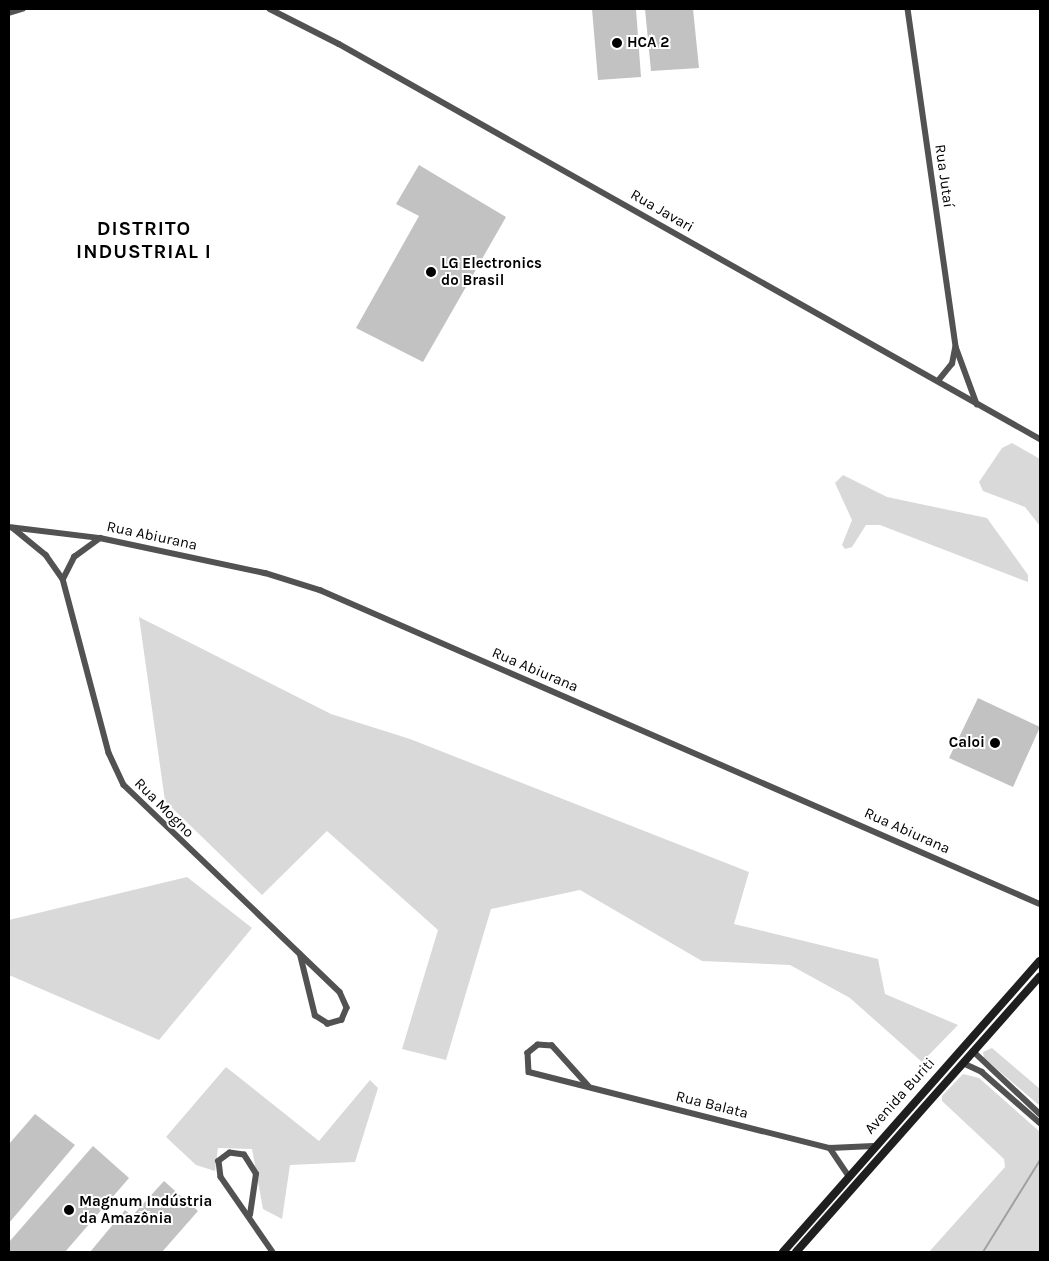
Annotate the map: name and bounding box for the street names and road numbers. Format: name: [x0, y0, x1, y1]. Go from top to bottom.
street label: Rua Jutaí: [931, 143, 957, 209]
street label: Rua Javari: [627, 186, 697, 236]
street label: Rua Abiurana: [105, 518, 199, 554]
street label: Rua Abiurana: [489, 644, 581, 696]
street label: Rua Mogno: [131, 775, 197, 841]
street label: Rua Abiurana: [861, 804, 953, 858]
street label: Avenida Buriti: [861, 1054, 939, 1138]
street label: Rua Balata: [674, 1087, 750, 1123]

